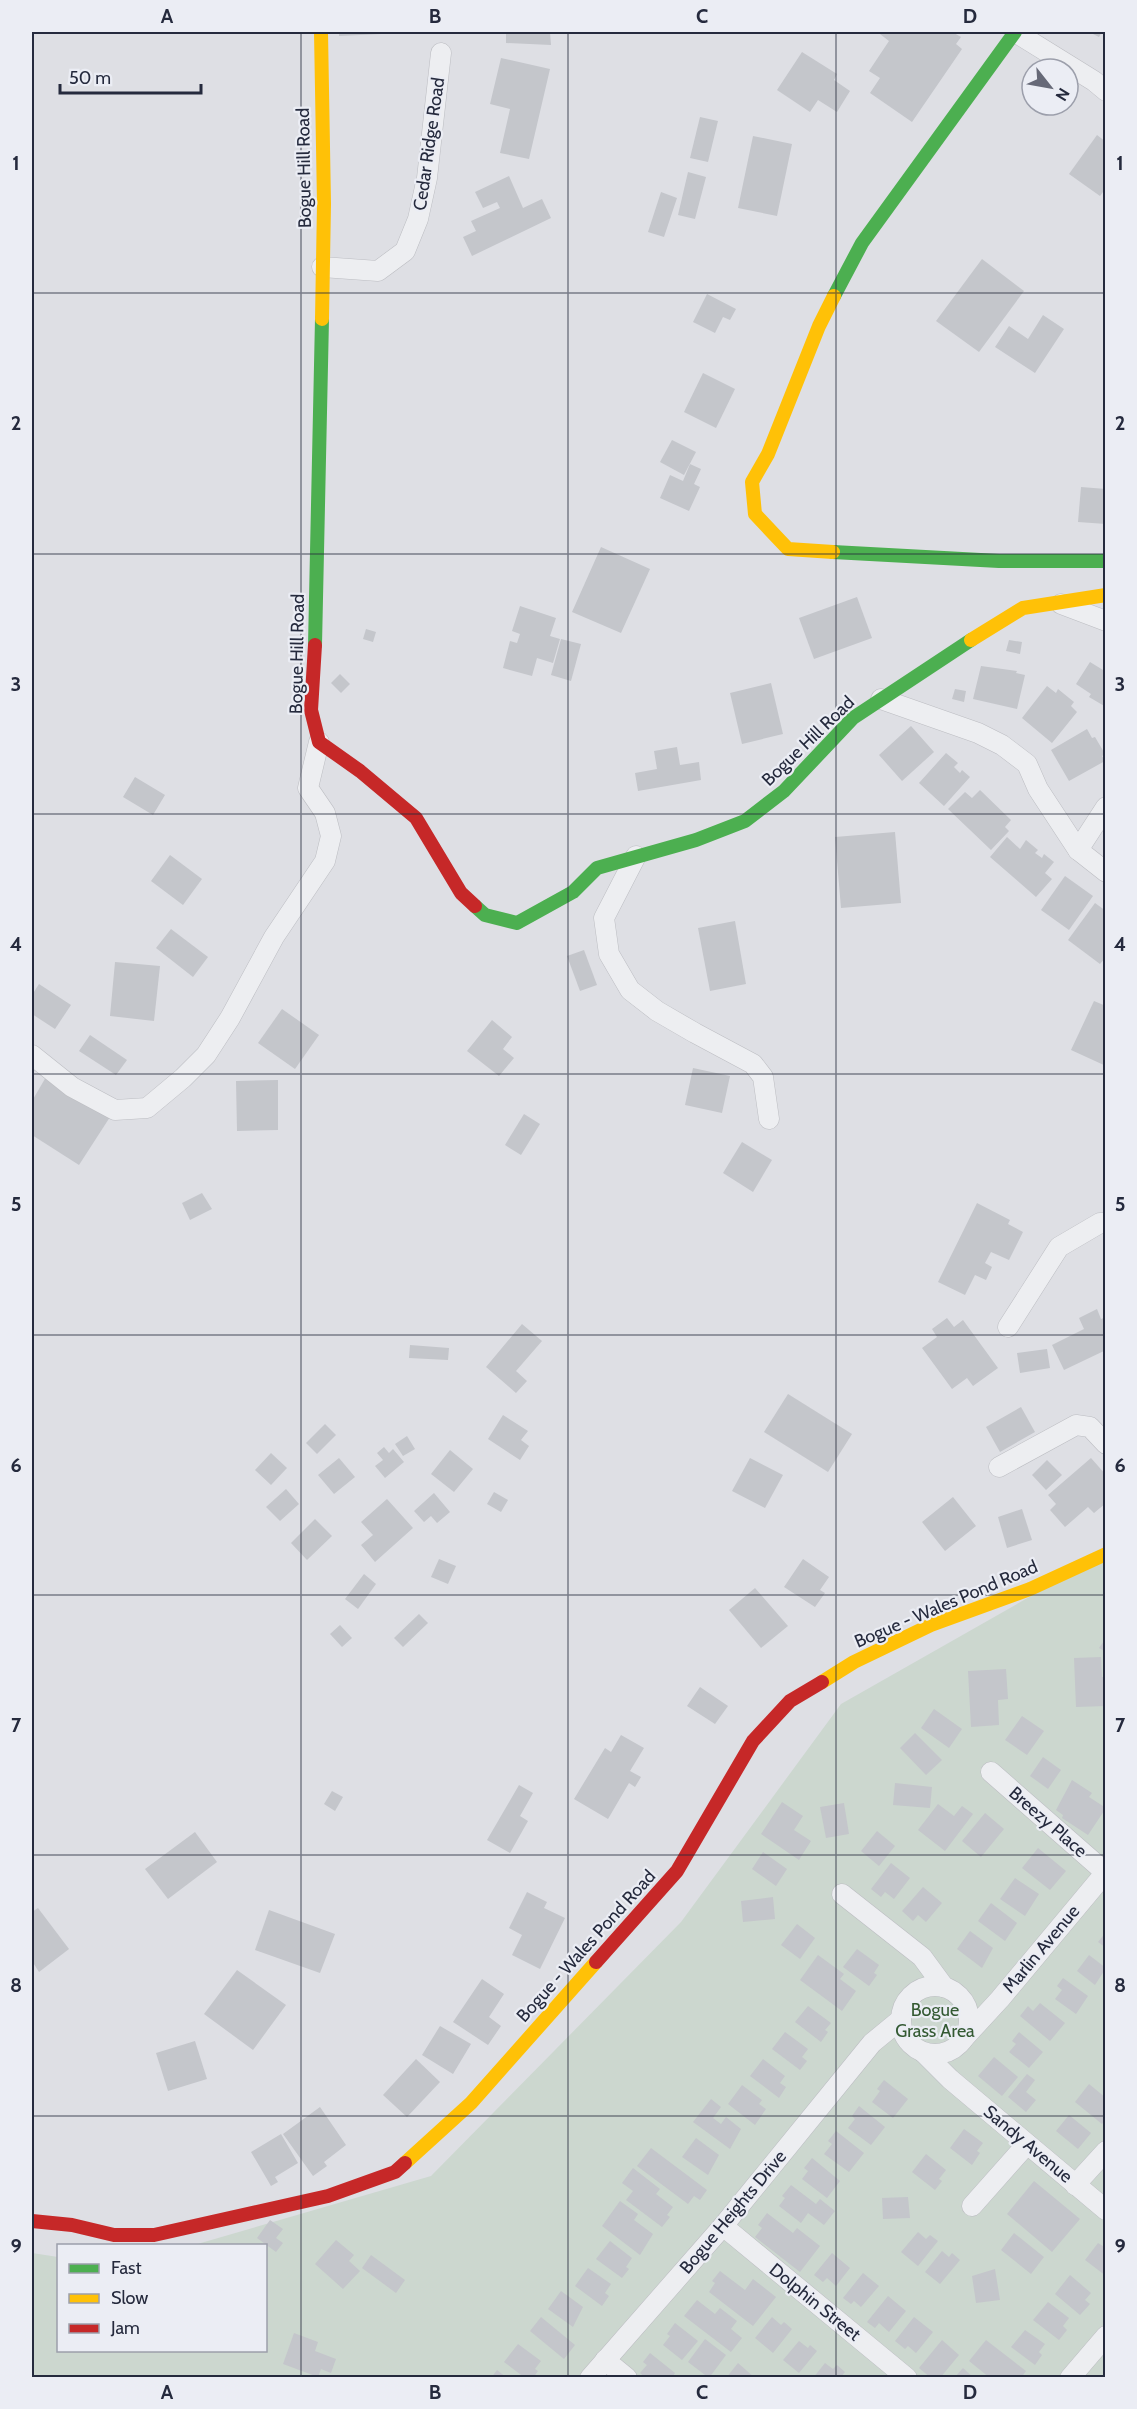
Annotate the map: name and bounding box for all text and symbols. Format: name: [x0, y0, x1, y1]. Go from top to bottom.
text: A: [161, 4, 174, 28]
text: B: [429, 4, 441, 28]
text: C: [696, 4, 708, 28]
text: D: [963, 4, 977, 28]
scale bar: [60, 57, 201, 95]
north arrow: [1020, 57, 1080, 117]
text: 50 m: [69, 67, 111, 89]
street label: Cedar Ridge Road: [409, 76, 449, 212]
text: N: [1051, 85, 1073, 104]
street label: Bogue Hill Road: [292, 108, 316, 228]
text: 1: [12, 151, 20, 175]
text: 1: [1116, 151, 1124, 175]
text: 2: [11, 411, 21, 435]
text: 2: [1115, 411, 1125, 435]
street label: Bogue Hill Road: [285, 594, 309, 714]
text: 3: [11, 672, 21, 696]
text: 3: [1115, 672, 1125, 696]
street label: Bogue Hill Road: [757, 691, 859, 791]
text: 4: [10, 932, 22, 956]
text: 4: [1114, 932, 1126, 956]
text: 5: [11, 1192, 21, 1216]
text: 5: [1115, 1192, 1125, 1216]
text: 6: [10, 1453, 22, 1477]
text: 6: [1114, 1453, 1126, 1477]
street label: Bogue - Wales Pond Road: [851, 1555, 1041, 1653]
text: 7: [11, 1713, 22, 1737]
text: 7: [1115, 1713, 1126, 1737]
street label: Breezy Place: [1004, 1782, 1092, 1862]
street label: Bogue - Wales Pond Road: [512, 1865, 660, 2027]
street label: Marlin Avenue: [998, 1901, 1084, 1997]
text: 8: [10, 1973, 22, 1997]
text: 8: [1114, 1973, 1126, 1997]
park label: Bogue Grass Area: [895, 1999, 975, 2042]
street label: Sandy Avenue: [979, 2100, 1077, 2188]
street label: Bogue Heights Drive: [675, 2146, 791, 2278]
text: 9: [10, 2234, 22, 2258]
text: 9: [1114, 2234, 1126, 2258]
legend: [57, 2244, 267, 2352]
text: Fast: [111, 2257, 142, 2279]
street label: Dolphin Street: [765, 2258, 865, 2346]
text: Slow: [111, 2287, 148, 2309]
text: Jam: [110, 2317, 140, 2339]
text: A: [161, 2380, 174, 2404]
text: B: [429, 2380, 441, 2404]
text: C: [696, 2380, 708, 2404]
text: D: [963, 2380, 977, 2404]

